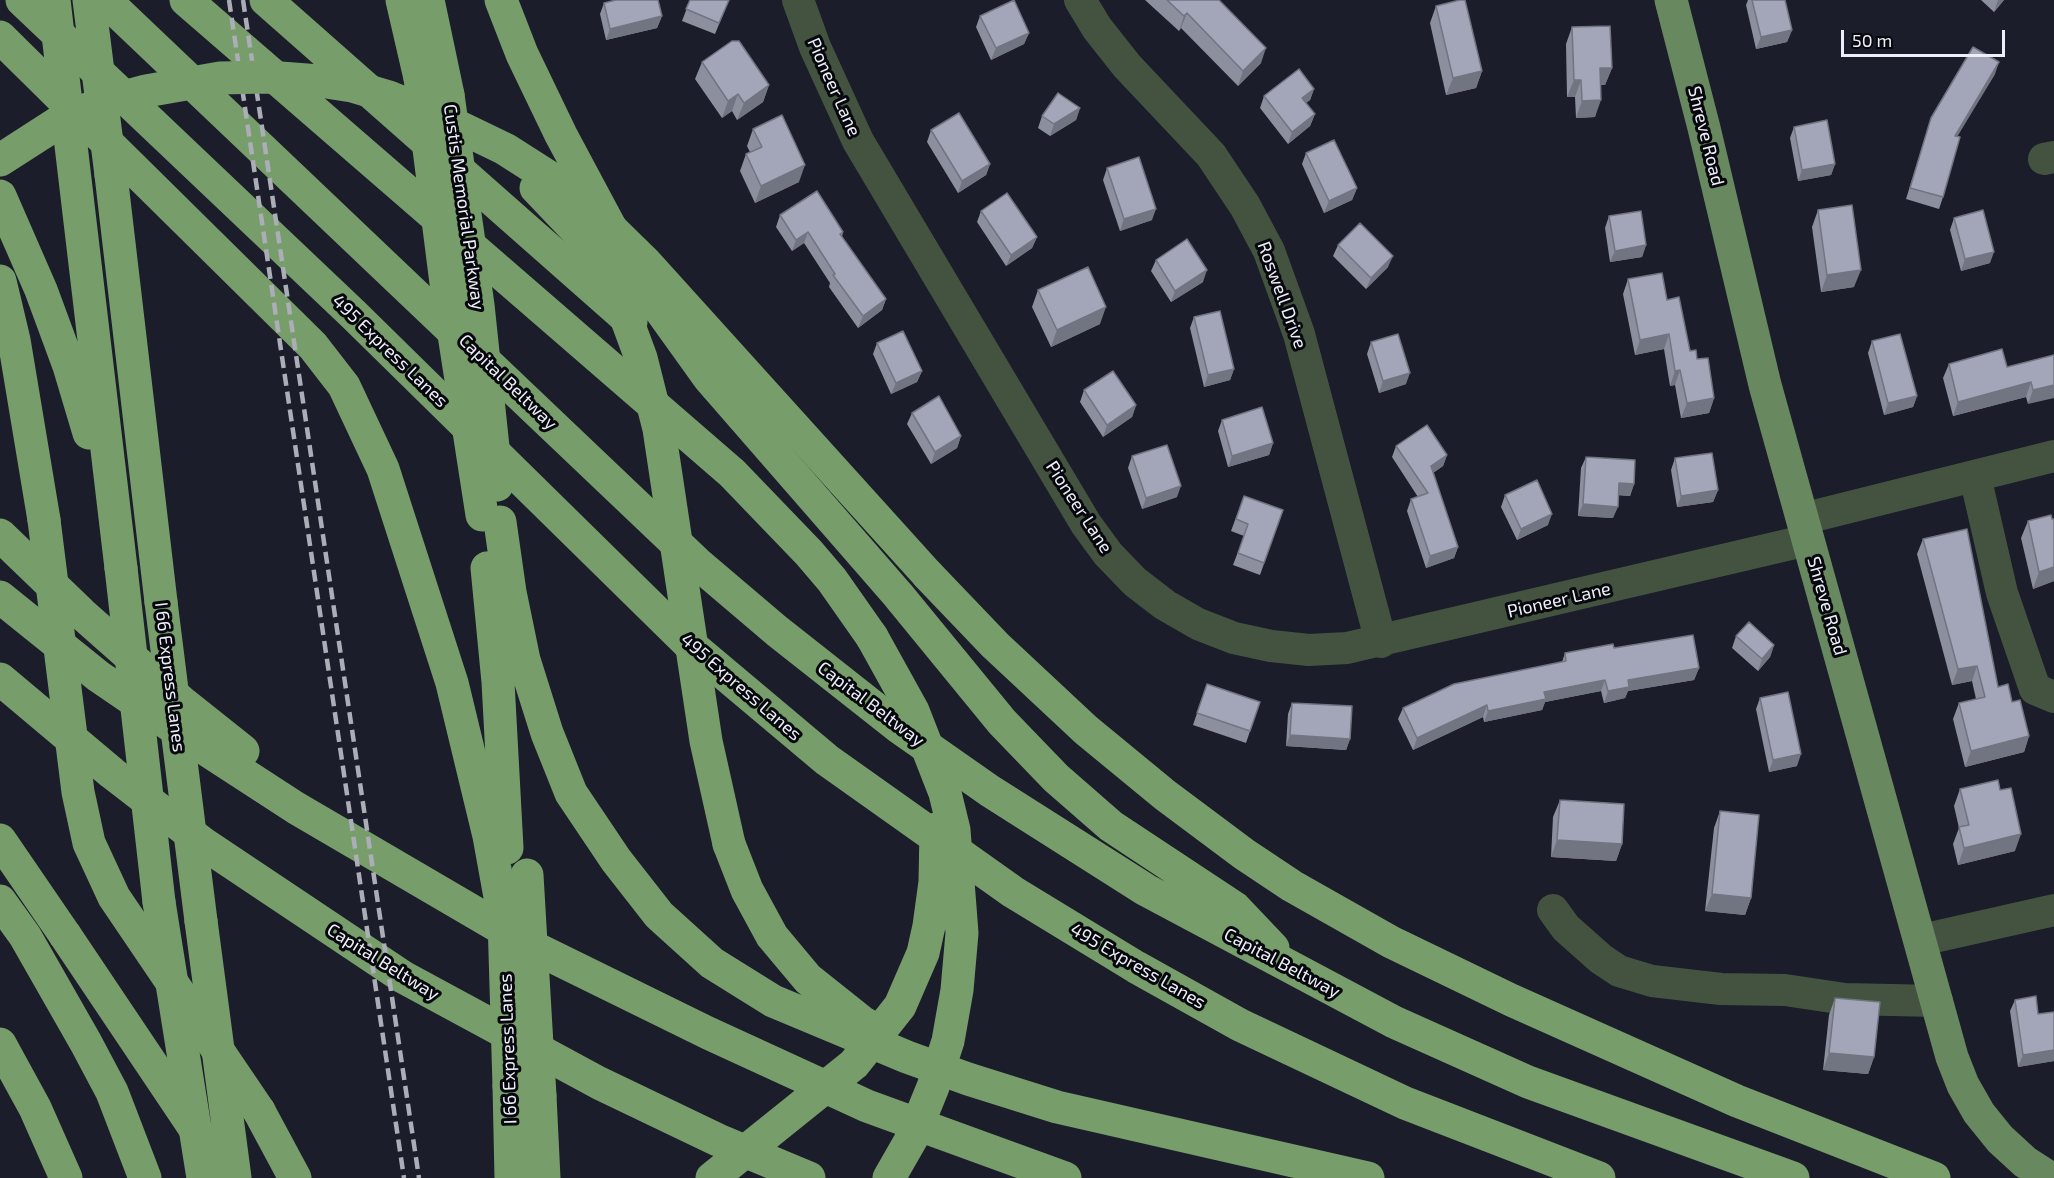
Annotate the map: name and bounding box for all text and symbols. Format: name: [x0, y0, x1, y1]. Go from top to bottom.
scale bar: [1844, 18, 2008, 56]
text: 50 m: [1852, 29, 1892, 51]
street label: Pioneer Lane: [803, 34, 865, 140]
street label: Shreve Road: [1683, 84, 1729, 188]
street label: Custis Memorial Parkway: [439, 103, 489, 311]
street label: Roswell Drive: [1253, 239, 1311, 351]
street label: 495 Express Lanes: [328, 290, 452, 412]
street label: Capital Beltway: [454, 330, 562, 434]
street label: Pioneer Lane: [1041, 457, 1117, 557]
street label: Shreve Road: [1803, 554, 1851, 658]
street label: Pioneer Lane: [1505, 578, 1613, 622]
street label: I 66 Express Lanes: [150, 601, 190, 753]
street label: 495 Express Lanes: [676, 629, 806, 745]
street label: Capital Beltway: [813, 657, 929, 751]
street label: Capital Beltway: [323, 919, 443, 1005]
street label: 495 Express Lanes: [1067, 919, 1209, 1013]
street label: Capital Beltway: [1220, 923, 1344, 1003]
street label: I 66 Express Lanes: [495, 973, 521, 1125]

